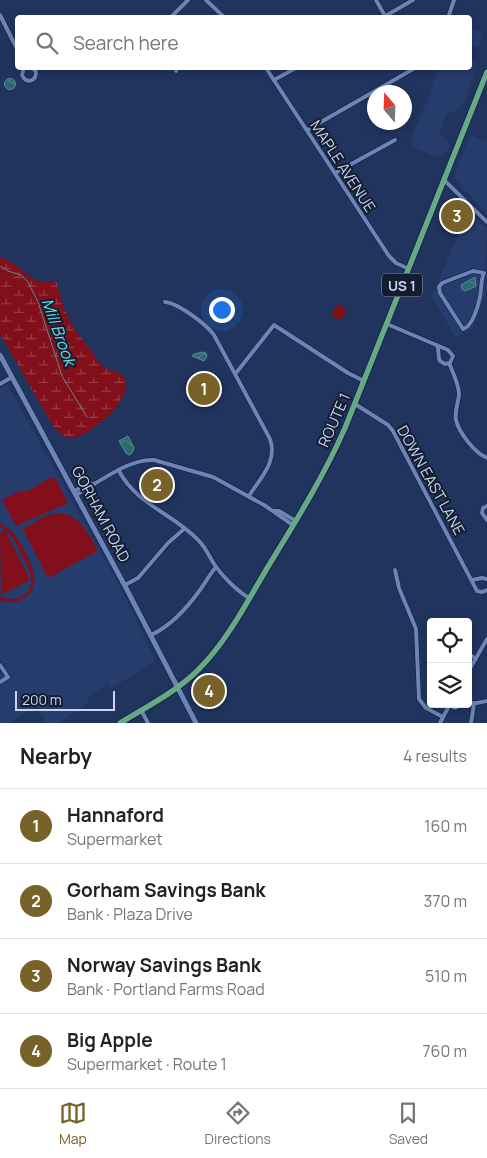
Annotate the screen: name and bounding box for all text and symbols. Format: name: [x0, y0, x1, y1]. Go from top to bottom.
search box: [15, 15, 472, 70]
icon: search: [33, 29, 61, 57]
text: Search here: [73, 30, 179, 56]
north arrow: [367, 85, 412, 130]
street label: MAPLE AVENUE: [305, 116, 381, 216]
pin: 3: [441, 197, 473, 235]
road number: US 1: [382, 274, 422, 296]
water label: Mill Brook: [37, 295, 82, 371]
your location: [209, 297, 235, 323]
pin: 1: [188, 370, 220, 408]
street label: ROUTE 1: [313, 390, 355, 450]
street label: DOWN EAST LANE: [392, 421, 470, 539]
street label: GORHAM ROAD: [67, 462, 135, 566]
pin: 2: [141, 466, 173, 504]
map controls: [427, 618, 472, 708]
button: locate: [427, 618, 472, 663]
button: layers: [427, 663, 472, 708]
pin: 4: [193, 672, 225, 710]
scale bar: [15, 688, 115, 711]
text: 200 m: [22, 690, 62, 709]
text: Nearby: [20, 742, 92, 770]
text: 4 results: [403, 745, 467, 767]
text: Hannaford: [67, 802, 164, 828]
text: 1: [32, 815, 40, 837]
text: 160 m: [424, 815, 467, 837]
text: Supermarket: [67, 828, 163, 850]
text: Gorham Savings Bank: [67, 877, 266, 903]
text: 2: [31, 890, 41, 912]
text: 370 m: [424, 890, 467, 912]
text: Bank · Plaza Drive: [67, 903, 193, 925]
text: Norway Savings Bank: [67, 952, 261, 978]
text: 3: [31, 965, 41, 987]
text: 510 m: [425, 965, 467, 987]
text: Bank · Portland Farms Road: [67, 978, 265, 1000]
text: Big Apple: [67, 1027, 153, 1053]
text: 4: [31, 1040, 41, 1062]
text: 760 m: [423, 1040, 467, 1062]
text: Supermarket · Route 1: [67, 1053, 227, 1075]
tab: Map: [59, 1099, 87, 1148]
tab: Directions: [205, 1099, 271, 1148]
tab: Saved: [389, 1099, 428, 1148]

